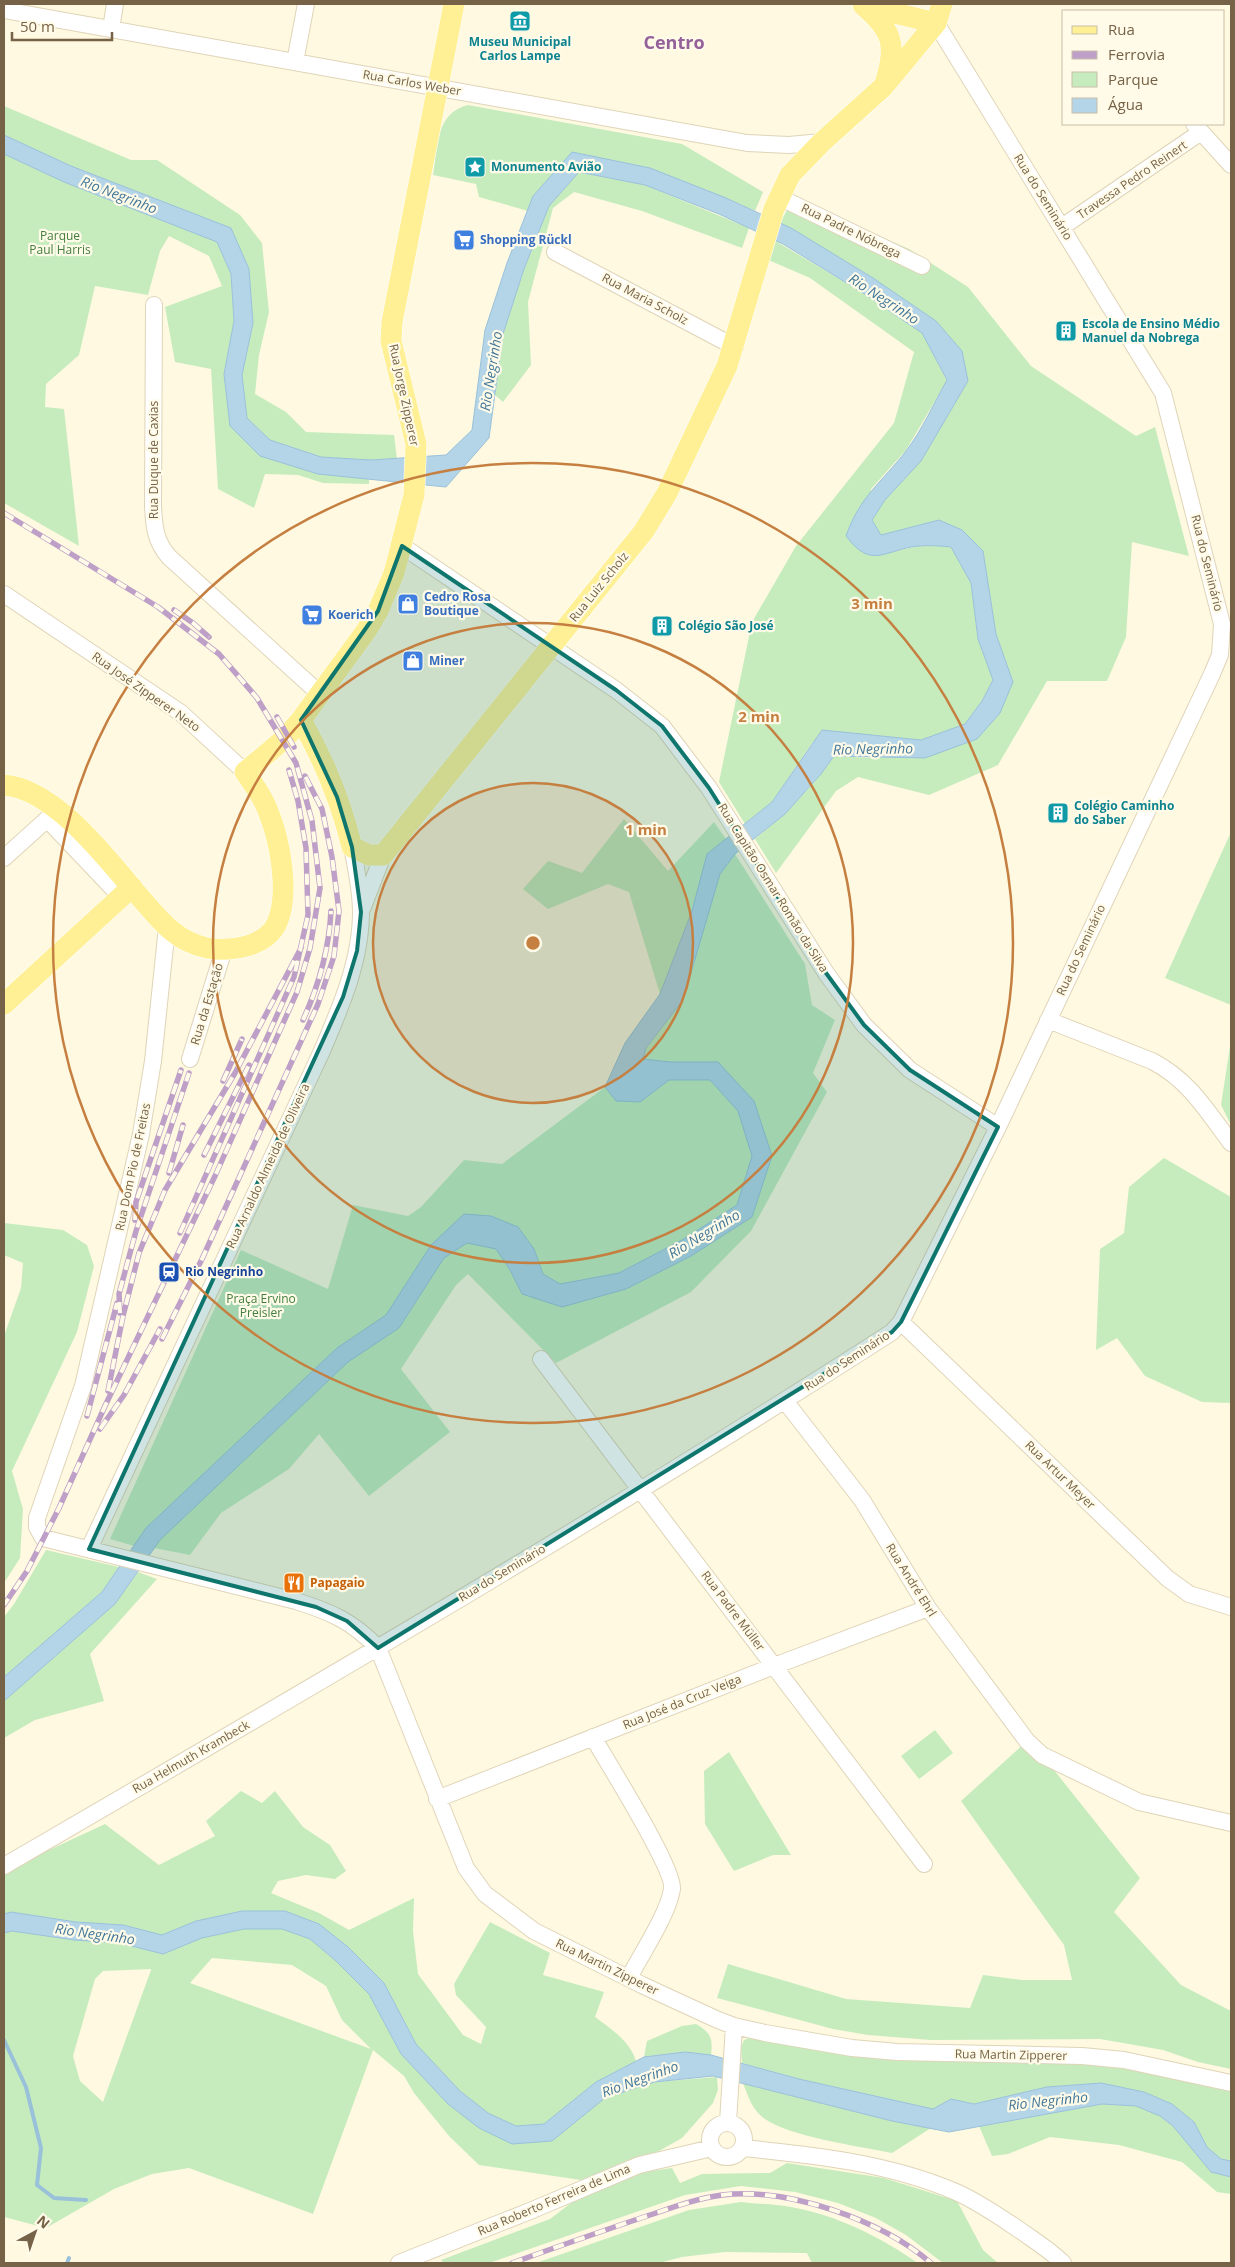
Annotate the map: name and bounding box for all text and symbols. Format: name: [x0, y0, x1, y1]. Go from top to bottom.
museum icon: Museu Municipal Carlos Lampe: [508, 9, 532, 33]
scale bar: [12, 10, 112, 42]
legend: [1062, 10, 1225, 125]
text: 50 m: [20, 16, 55, 36]
text: Rua: [1108, 19, 1135, 39]
district label: Centro: [643, 30, 705, 54]
place label: Museu Municipal Carlos Lampe: [469, 33, 571, 64]
text: Ferrovia: [1108, 44, 1165, 64]
street label: Rua Carlos Weber: [362, 65, 463, 100]
text: Parque: [1108, 69, 1158, 89]
text: Água: [1108, 94, 1143, 114]
street label: Travessa Pedro Reinert: [1073, 136, 1190, 223]
street label: Rua do Seminário: [1010, 150, 1077, 243]
place icon: Monumento Avião: [463, 155, 487, 179]
place label: Monumento Avião: [491, 158, 601, 175]
water label: Rio Negrinho: [78, 171, 160, 218]
street label: Rua Padre Nóbrega: [799, 199, 904, 262]
park label: Parque Paul Harris: [29, 227, 91, 258]
supermarket icon: Shopping Rückl: [452, 228, 476, 252]
place label: Shopping Rückl: [480, 231, 572, 248]
street label: Rua Maria Scholz: [599, 269, 692, 329]
water label: Rio Negrinho: [845, 269, 923, 328]
place label: Escola de Ensino Médio Manuel da Nobrega: [1082, 315, 1220, 346]
building icon: Escola de Ensino Médio Manuel da Nobrega: [1054, 319, 1078, 343]
water label: Rio Negrinho: [475, 330, 506, 412]
street label: Rua Jorge Zipperer: [385, 342, 424, 448]
street label: Rua Duque de Caxias: [145, 401, 162, 519]
street label: Rua do Seminário: [1187, 513, 1228, 613]
street label: Rua Luiz Scholz: [565, 548, 632, 625]
place label: Cedro Rosa Boutique: [424, 588, 491, 619]
shop icon: Cedro Rosa Boutique: [396, 592, 420, 616]
text: 3 min: [851, 593, 893, 613]
supermarket icon: Koerich: [300, 603, 324, 627]
place label: Koerich: [328, 606, 374, 623]
building icon: Colégio São José: [650, 614, 674, 638]
place label: Colégio São José: [678, 617, 774, 634]
street label: Rua José Zipperer Neto: [89, 648, 204, 735]
shop icon: Miner: [401, 649, 425, 673]
place label: Miner: [429, 652, 465, 669]
text: 2 min: [738, 706, 780, 726]
water label: Rio Negrinho: [833, 738, 913, 759]
place label: Colégio Caminho do Saber: [1074, 797, 1174, 828]
street label: Rua Capitão Osmar Romão da Silva: [714, 800, 833, 976]
building icon: Colégio Caminho do Saber: [1046, 801, 1070, 825]
text: 1 min: [625, 819, 667, 839]
street label: Rua do Seminário: [1052, 901, 1109, 998]
centre of rings: [524, 934, 542, 952]
street label: Rua da Estação: [186, 961, 227, 1047]
street label: Rua Arnaldo Almeida de Oliveira: [222, 1080, 313, 1251]
street label: Rua Dom Pio de Freitas: [111, 1101, 154, 1232]
water label: Rio Negrinho: [664, 1205, 743, 1262]
station icon: Rio Negrinho: [157, 1260, 181, 1284]
place label: Rio Negrinho: [185, 1263, 263, 1280]
park label: Praça Ervino Preisler: [226, 1290, 296, 1321]
street label: Rua do Seminário: [801, 1327, 893, 1395]
street label: Rua Artur Meyer: [1021, 1437, 1099, 1513]
street label: Rua do Seminário: [455, 1540, 548, 1605]
street label: Rua André Ehrl: [882, 1540, 941, 1620]
street label: Rua Padre Müller: [698, 1567, 769, 1654]
restaurant icon: Papagaio: [282, 1571, 306, 1595]
place label: Papagaio: [310, 1574, 365, 1591]
street label: Rua José da Cruz Veiga: [620, 1670, 744, 1733]
street label: Rua Helmuth Krambeck: [129, 1716, 253, 1797]
water label: Rio Negrinho: [54, 1919, 136, 1949]
street label: Rua Martin Zipperer: [553, 1934, 662, 1999]
street label: Rua Martin Zipperer: [955, 2045, 1068, 2064]
water label: Rio Negrinho: [599, 2056, 681, 2101]
water label: Rio Negrinho: [1007, 2087, 1089, 2114]
street label: Rua Roberto Ferreira de Lima: [475, 2160, 633, 2239]
north arrow: [10, 2207, 60, 2257]
text: N: [33, 2211, 54, 2233]

